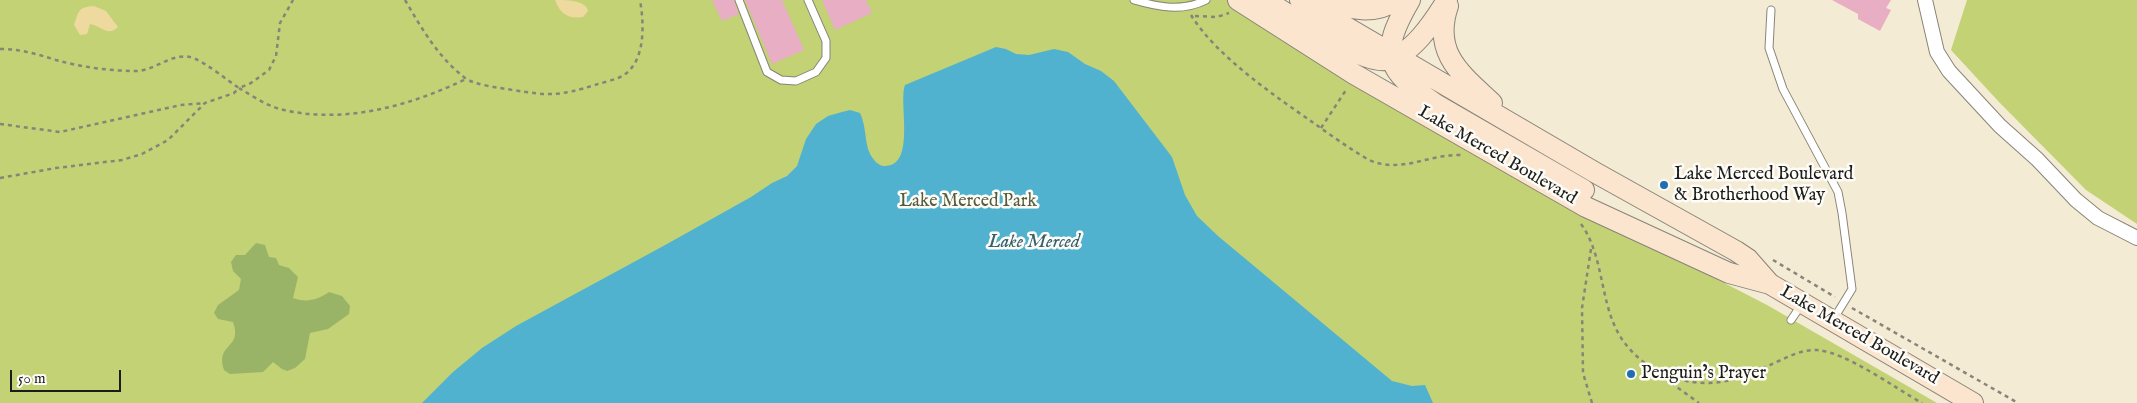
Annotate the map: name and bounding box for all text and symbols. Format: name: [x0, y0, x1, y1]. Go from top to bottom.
street label: Lake Merced Boulevard: [1414, 102, 1580, 210]
place label: Lake Merced Boulevard & Brotherhood Way: [1674, 164, 1853, 206]
marker: Lake Merced Boulevard & Brotherhood Way: [1658, 179, 1670, 191]
park label: Lake Merced Park: [899, 191, 1037, 213]
water label: Lake Merced: [988, 232, 1080, 254]
street label: Lake Merced Boulevard: [1776, 282, 1942, 390]
scale bar: [12, 360, 124, 392]
place label: Penguin’s Prayer: [1641, 363, 1766, 385]
marker: Penguin’s Prayer: [1625, 368, 1637, 380]
text: 50 m: [18, 369, 46, 388]

